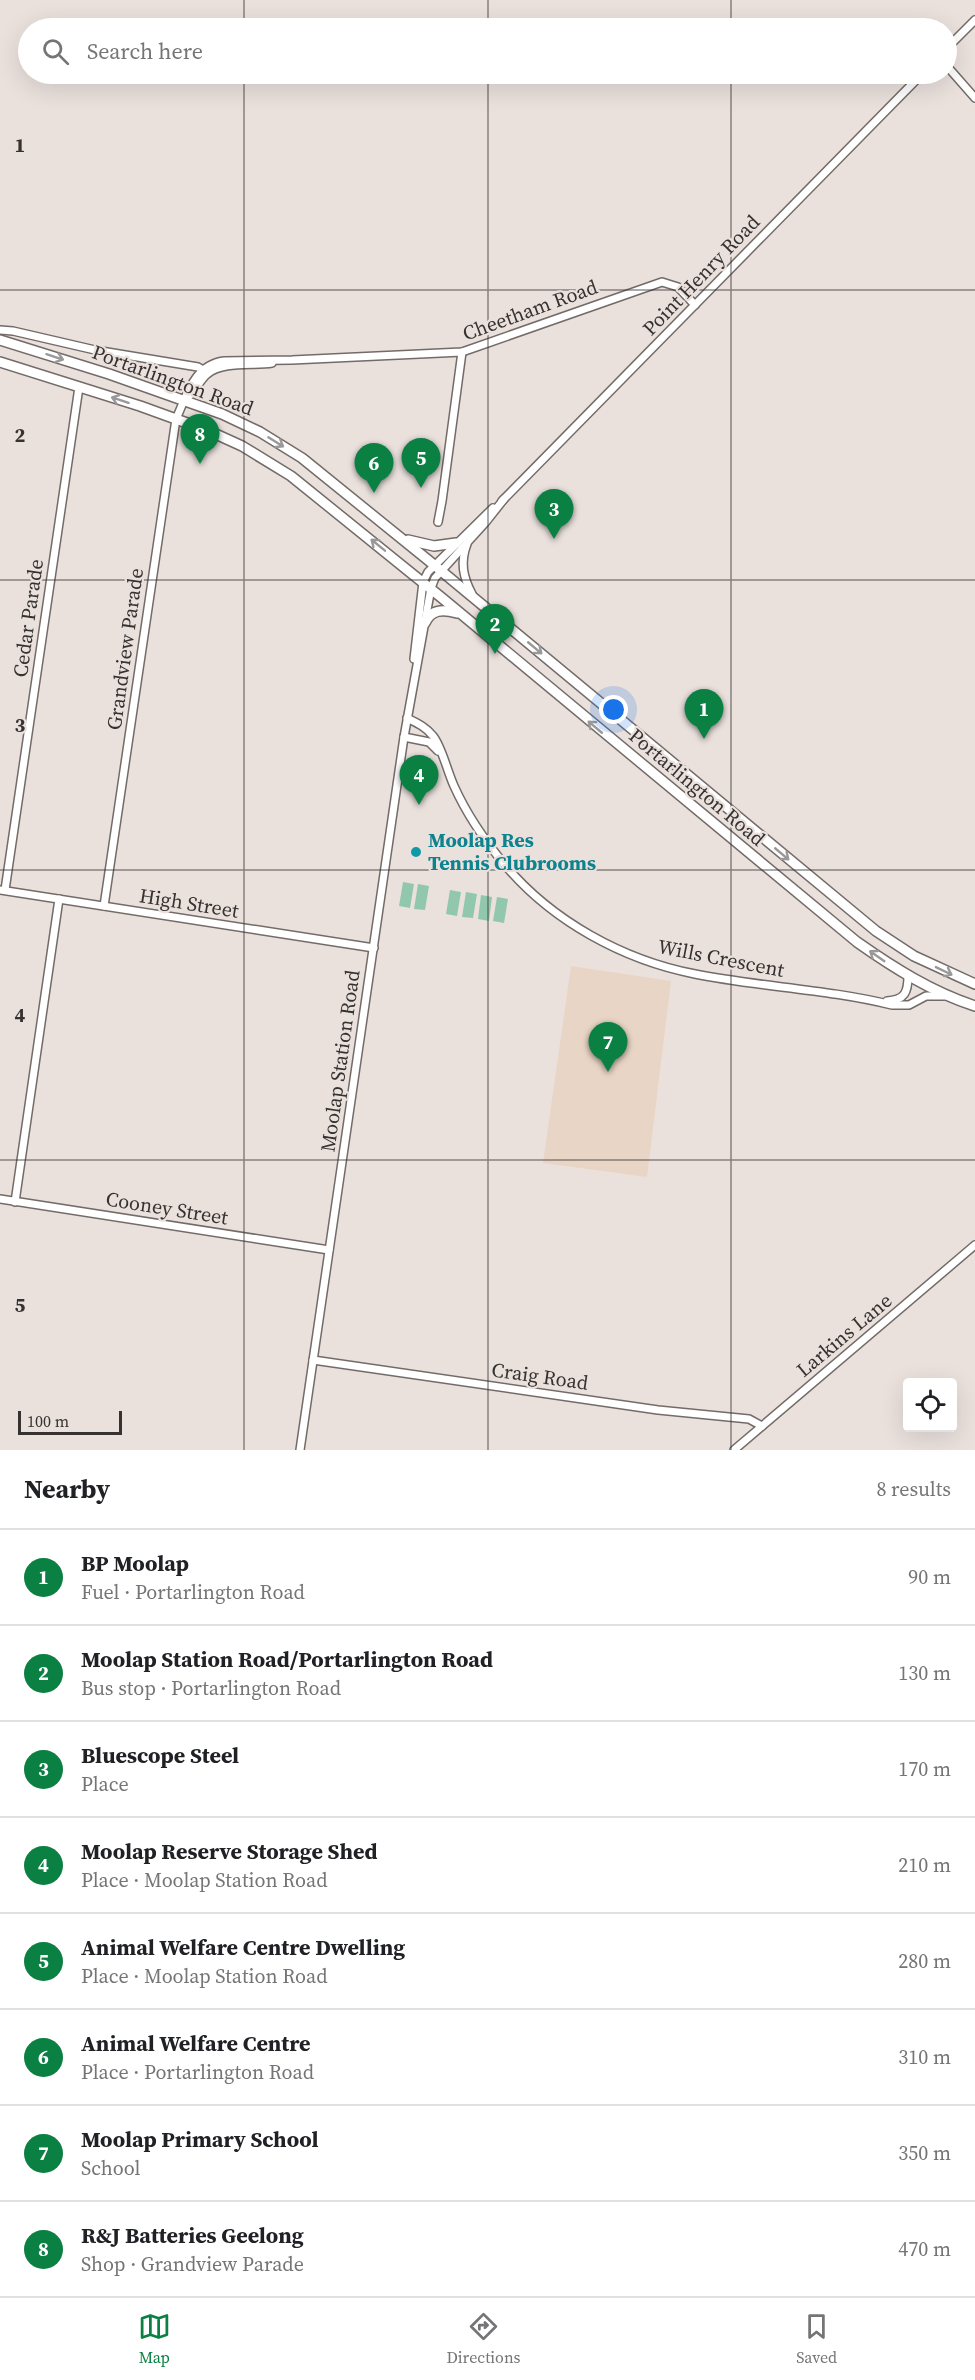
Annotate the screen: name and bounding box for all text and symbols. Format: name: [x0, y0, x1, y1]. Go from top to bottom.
search box: [18, 18, 957, 84]
icon: search: [39, 35, 72, 68]
text: Search here: [87, 36, 203, 66]
text: 1: [15, 131, 25, 159]
street label: Point Henry Road: [636, 208, 766, 342]
street label: Cheetham Road: [459, 272, 602, 347]
street label: Portarlington Road: [88, 338, 258, 422]
one-way arrow: [45, 352, 64, 363]
one-way arrow: [111, 394, 130, 405]
pin: 8: [180, 414, 220, 464]
text: 2: [15, 421, 26, 449]
one-way arrow: [267, 436, 284, 448]
pin: 5: [402, 438, 440, 488]
pin: 6: [354, 444, 394, 493]
pin: 3: [534, 490, 574, 539]
one-way arrow: [370, 539, 386, 552]
street label: Cedar Parade: [6, 557, 50, 679]
street label: Grandview Parade: [100, 566, 150, 732]
pin: 2: [476, 604, 514, 654]
one-way arrow: [527, 642, 543, 655]
pin: 1: [684, 690, 724, 739]
your location: [599, 695, 628, 724]
text: 3: [15, 711, 26, 739]
one-way arrow: [588, 720, 604, 733]
street label: Portarlington Road: [623, 722, 772, 853]
pin: 4: [400, 756, 438, 805]
place label: Moolap Res Tennis Clubrooms: [428, 826, 596, 877]
marker: Moolap Res Tennis Clubrooms: [409, 845, 423, 859]
one-way arrow: [773, 847, 789, 860]
street label: High Street: [137, 881, 241, 925]
street label: Wills Crescent: [655, 932, 787, 984]
one-way arrow: [869, 950, 885, 962]
one-way arrow: [935, 966, 953, 978]
street label: Moolap Station Road: [313, 968, 367, 1154]
text: 4: [15, 1001, 26, 1029]
pin: 7: [588, 1022, 628, 1072]
street label: Cooney Street: [104, 1185, 231, 1232]
street label: Larkins Lane: [790, 1287, 898, 1383]
text: 5: [15, 1291, 26, 1319]
street label: Craig Road: [490, 1355, 591, 1397]
map controls: [903, 1378, 957, 1432]
button: locate: [903, 1378, 957, 1432]
scale bar: [18, 1408, 122, 1436]
text: 100 m: [27, 1410, 69, 1432]
text: Nearby: [24, 1471, 110, 1507]
text: 8 results: [876, 1475, 951, 1503]
text: BP Moolap: [81, 1548, 189, 1578]
text: 1: [38, 1563, 49, 1591]
text: 90 m: [908, 1563, 951, 1591]
text: Fuel · Portarlington Road: [81, 1578, 305, 1606]
text: Moolap Station Road/Portarlington Road: [81, 1644, 493, 1674]
text: 2: [38, 1659, 49, 1687]
text: 130 m: [898, 1659, 951, 1687]
text: Bus stop · Portarlington Road: [81, 1674, 341, 1702]
text: Bluescope Steel: [81, 1740, 239, 1770]
text: 3: [38, 1755, 49, 1783]
text: 170 m: [898, 1755, 951, 1783]
text: Place: [81, 1770, 129, 1798]
text: Moolap Reserve Storage Shed: [81, 1836, 378, 1866]
text: 4: [38, 1851, 49, 1879]
text: 210 m: [898, 1851, 951, 1879]
text: Place · Moolap Station Road: [81, 1866, 328, 1894]
text: Animal Welfare Centre Dwelling: [81, 1932, 405, 1962]
text: 5: [38, 1947, 49, 1975]
text: 280 m: [898, 1947, 951, 1975]
text: Place · Moolap Station Road: [81, 1962, 328, 1990]
text: Animal Welfare Centre: [81, 2028, 310, 2058]
text: 6: [38, 2043, 49, 2071]
text: 310 m: [898, 2043, 951, 2071]
text: Place · Portarlington Road: [81, 2058, 314, 2086]
text: Moolap Primary School: [81, 2124, 319, 2154]
text: 7: [38, 2139, 49, 2167]
text: 350 m: [898, 2139, 951, 2167]
text: School: [81, 2154, 141, 2182]
text: R&J Batteries Geelong: [81, 2220, 304, 2250]
text: 8: [38, 2235, 49, 2263]
text: 470 m: [898, 2235, 951, 2263]
text: Shop · Grandview Parade: [81, 2250, 304, 2278]
tab: Map: [138, 2310, 171, 2368]
tab: Directions: [446, 2310, 521, 2368]
tab: Saved: [796, 2310, 837, 2368]

